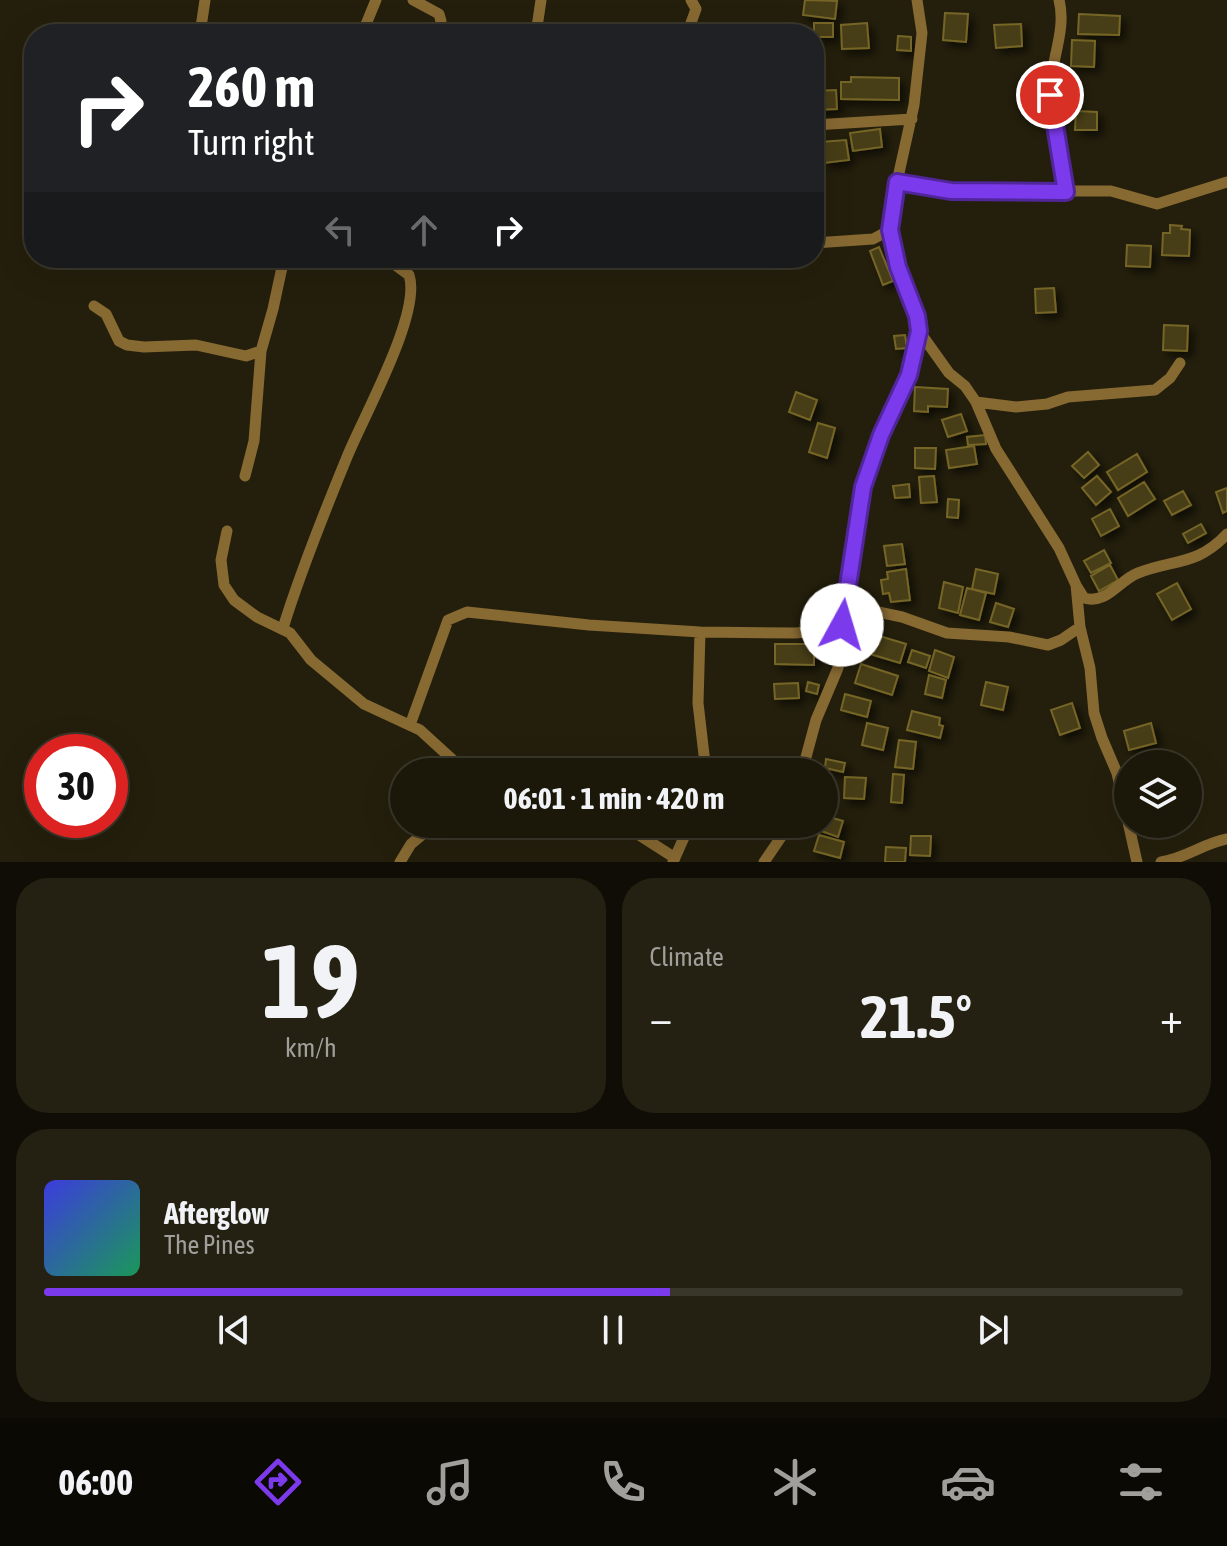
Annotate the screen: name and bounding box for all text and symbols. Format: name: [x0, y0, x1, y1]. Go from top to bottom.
text: 260 m: [188, 55, 315, 119]
icon: right: [56, 56, 160, 160]
pin: [1016, 61, 1084, 129]
icon: arrive: [1028, 73, 1072, 117]
text: Turn right: [188, 121, 315, 163]
icon: left: [318, 208, 362, 252]
icon: ahead: [402, 208, 446, 252]
icon: right: [486, 208, 530, 252]
position arrow: [800, 583, 884, 667]
speed limit sign: 30: [24, 734, 128, 838]
map controls: [1114, 750, 1202, 838]
button: layers: [1114, 750, 1202, 838]
text: 06:01 · 1 min · 420 m: [504, 781, 724, 815]
text: 19: [262, 921, 360, 1040]
text: Climate: [650, 942, 724, 972]
text: 21.5°: [860, 982, 972, 1051]
text: −: [650, 992, 672, 1042]
text: +: [1160, 992, 1183, 1042]
text: km/h: [285, 1033, 337, 1063]
text: Afterglow: [164, 1196, 269, 1230]
text: The Pines: [164, 1230, 255, 1260]
icon: previous: [212, 1308, 256, 1352]
icon: pause: [591, 1308, 635, 1352]
icon: next: [971, 1308, 1015, 1352]
icon: directions: [250, 1454, 306, 1510]
icon: music: [422, 1454, 478, 1510]
icon: phone: [595, 1454, 651, 1510]
icon: climate: [767, 1454, 823, 1510]
icon: car: [940, 1454, 996, 1510]
icon: filters: [1113, 1454, 1169, 1510]
text: 06:00: [58, 1461, 133, 1503]

